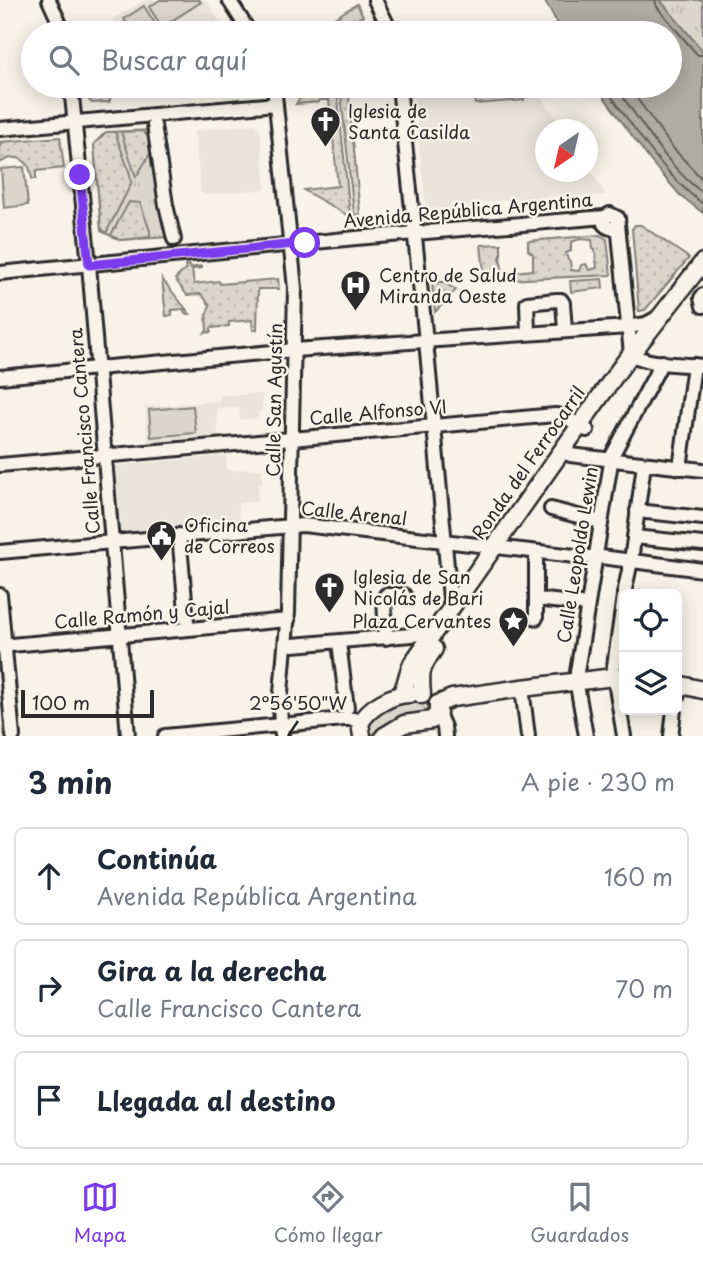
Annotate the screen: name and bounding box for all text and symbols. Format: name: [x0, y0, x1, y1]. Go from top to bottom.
search box: [21, 21, 682, 98]
text: Buscar aquí: [101, 40, 247, 79]
icon: search: [45, 41, 83, 79]
place label: Iglesia de Santa Casilda: [348, 97, 470, 145]
church icon: Iglesia de Santa Casilda: [308, 105, 342, 149]
north arrow: [535, 119, 598, 182]
route end: [64, 159, 95, 190]
street label: Avenida República Argentina: [342, 185, 594, 234]
route start: [289, 227, 320, 258]
place label: Centro de Salud Miranda Oeste: [379, 261, 517, 309]
hospital icon: Centro de Salud Miranda Oeste: [339, 269, 373, 313]
street label: Calle San Agustín: [259, 323, 288, 477]
street label: Calle Francisco Cantera: [61, 326, 106, 535]
street label: Ronda del Ferrocarril: [465, 380, 591, 544]
street label: Calle Alfonso VI: [308, 392, 448, 431]
street label: Calle Leopoldo Lewin: [549, 465, 604, 645]
street label: Calle Arenal: [300, 494, 408, 531]
place label: Oficina de Correos: [184, 511, 275, 559]
public building icon: Oficina de Correos: [144, 519, 178, 563]
place label: Iglesia de San Nicolás de Bari: [353, 563, 483, 611]
church icon: Iglesia de San Nicolás de Bari: [313, 571, 347, 615]
map controls: [619, 589, 682, 715]
button: locate: [619, 589, 682, 652]
street label: Calle Ramón y Cajal: [53, 592, 231, 635]
place icon: Plaza Cervantes: [497, 605, 531, 649]
place label: Plaza Cervantes: [352, 607, 491, 634]
button: layers: [619, 652, 682, 715]
scale bar: [21, 687, 154, 719]
text: 100 m: [32, 688, 90, 716]
text: 2°56'50"W: [249, 689, 348, 716]
text: 3 min: [28, 759, 113, 804]
text: A pie · 230 m: [521, 764, 675, 799]
text: Continúa: [97, 839, 217, 878]
icon: ahead: [30, 857, 68, 895]
text: 160 m: [604, 859, 673, 894]
text: Avenida República Argentina: [97, 878, 416, 913]
text: Gira a la derecha: [97, 951, 327, 990]
icon: right: [30, 969, 68, 1007]
text: 70 m: [615, 971, 673, 1006]
text: Calle Francisco Cantera: [97, 990, 361, 1025]
icon: arrive: [30, 1081, 68, 1119]
text: Llegada al destino: [97, 1081, 336, 1120]
tab: Mapa: [74, 1178, 126, 1248]
tab: Cómo llegar: [274, 1178, 383, 1248]
tab: Guardados: [530, 1178, 629, 1248]

